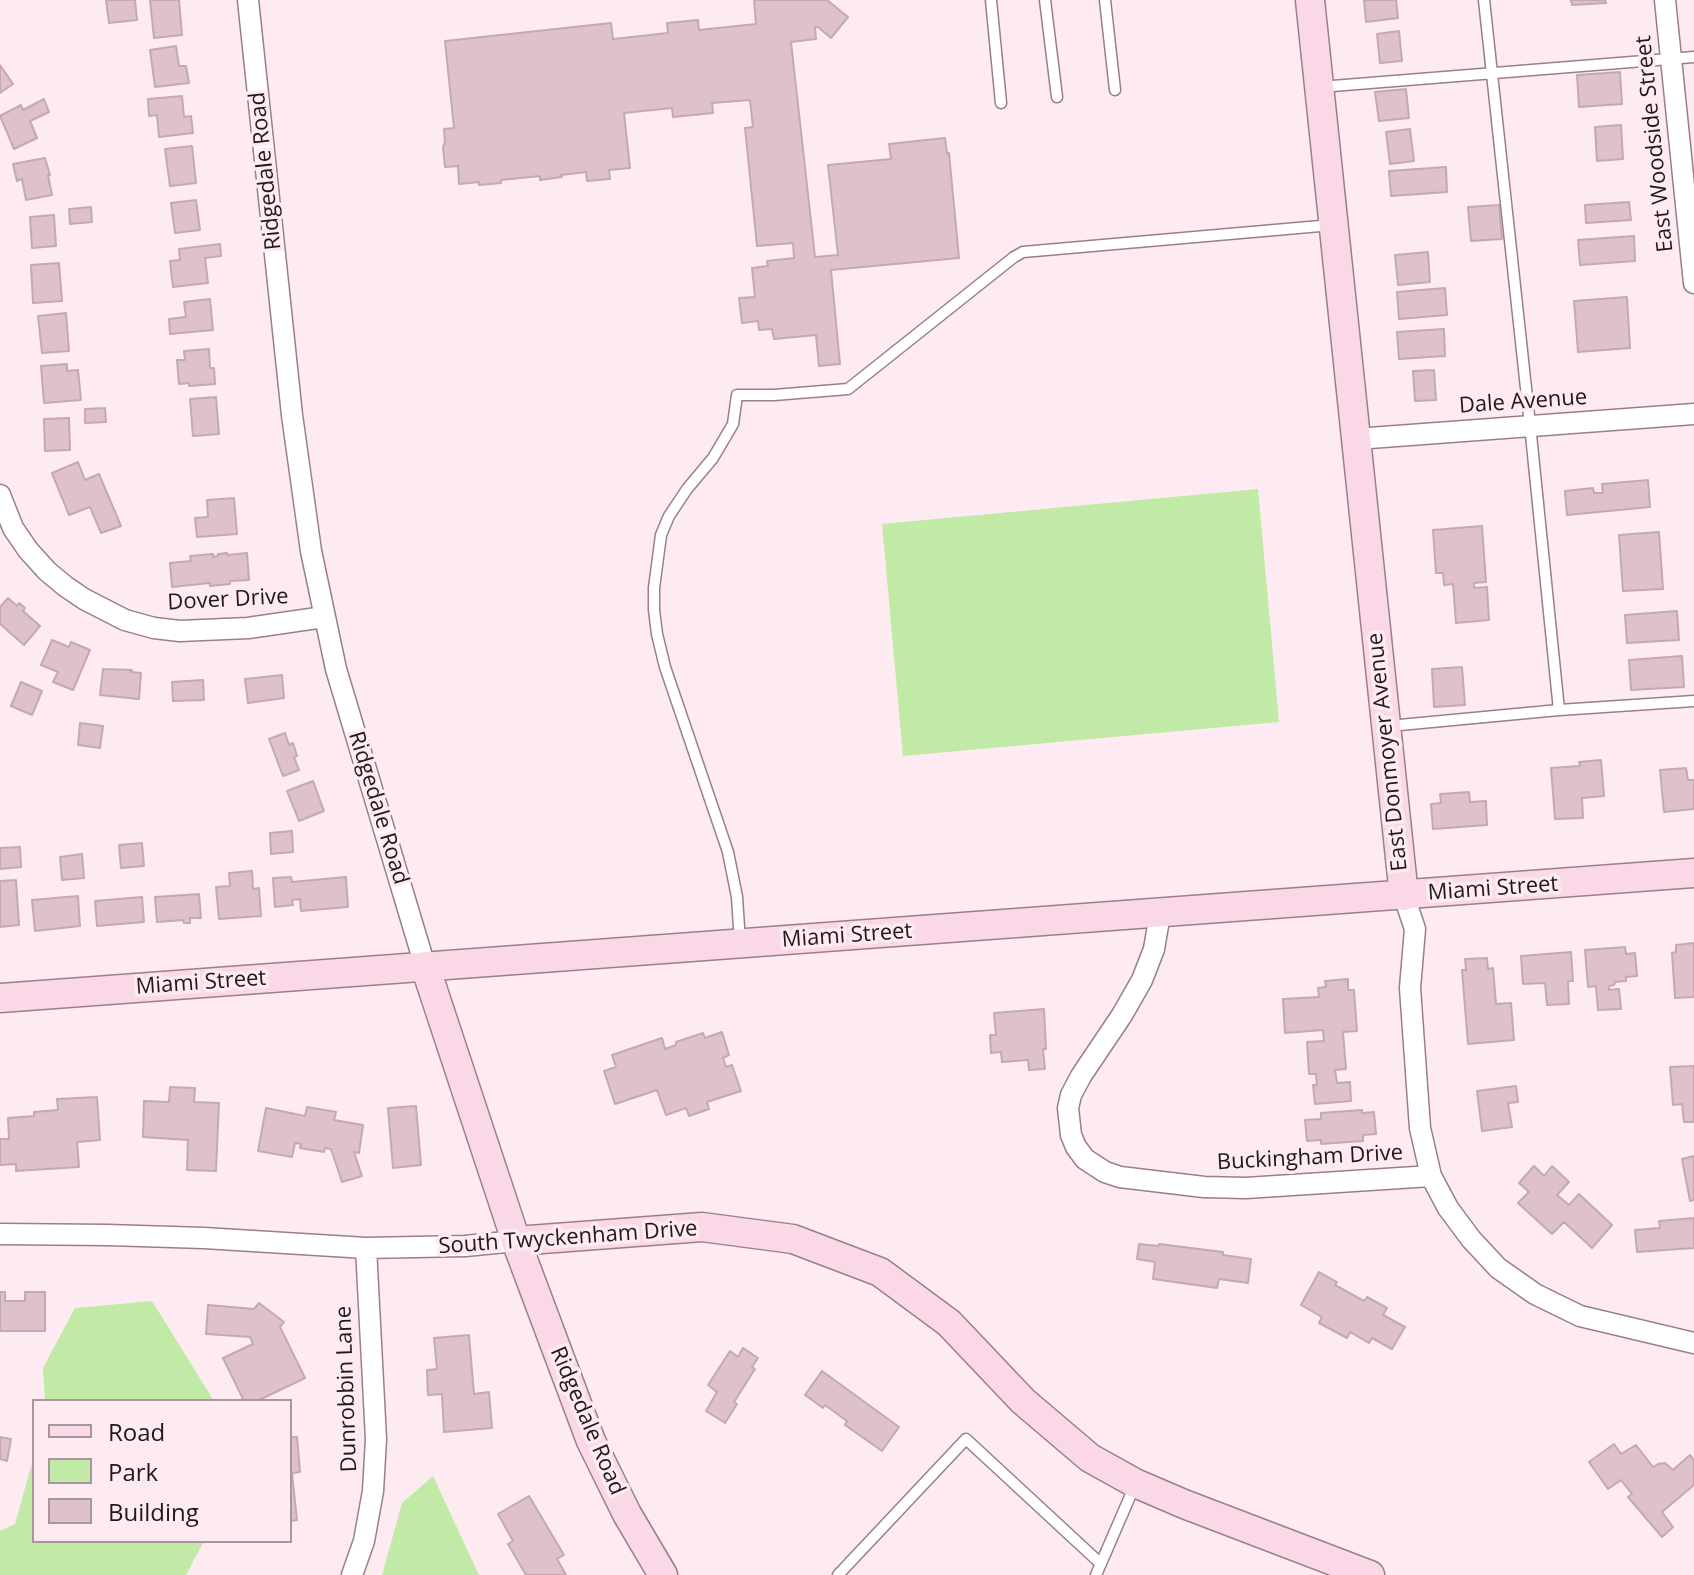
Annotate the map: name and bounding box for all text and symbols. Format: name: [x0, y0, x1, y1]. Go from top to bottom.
street label: East Woodside Street: [1630, 34, 1680, 254]
street label: Ridgedale Road: [245, 91, 287, 251]
street label: Dale Avenue: [1458, 384, 1588, 420]
street label: Dover Drive: [167, 584, 289, 616]
street label: East Donmoyer Avenue: [1362, 632, 1414, 872]
street label: Ridgedale Road: [342, 728, 414, 888]
street label: Miami Street: [1427, 871, 1559, 907]
street label: Miami Street: [781, 918, 913, 954]
street label: Miami Street: [135, 965, 267, 1001]
street label: Buckingham Drive: [1216, 1140, 1404, 1176]
street label: South Twyckenham Drive: [438, 1216, 698, 1260]
street label: Dunrobbin Lane: [331, 1305, 363, 1473]
street label: Ridgedale Road: [544, 1343, 630, 1499]
legend: [32, 1399, 292, 1543]
text: Road: [108, 1415, 165, 1448]
text: Park: [108, 1455, 158, 1488]
text: Building: [108, 1495, 199, 1528]

